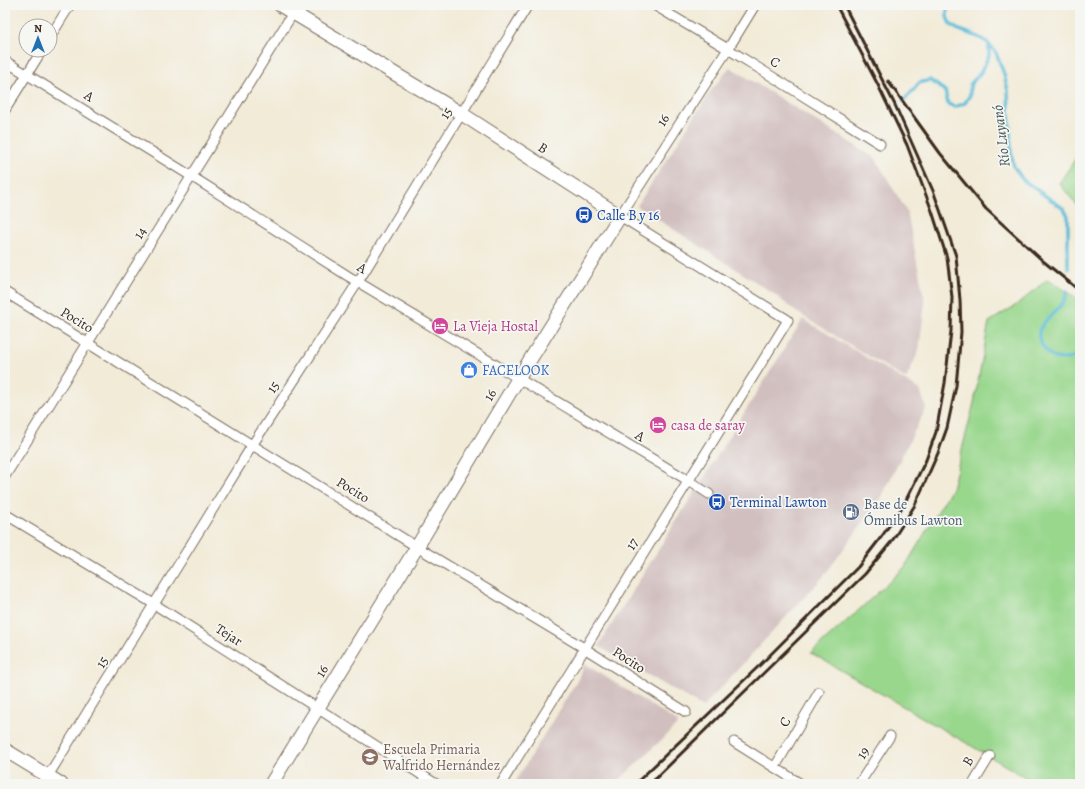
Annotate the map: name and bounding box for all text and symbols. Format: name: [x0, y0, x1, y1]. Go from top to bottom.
north arrow: [18, 18, 58, 58]
text: N: [34, 21, 42, 36]
street label: C: [766, 52, 784, 73]
street label: A: [80, 85, 98, 107]
street label: 15: [435, 103, 457, 123]
water label: Río Luyanó: [987, 104, 1015, 168]
street label: 16: [652, 110, 674, 130]
street label: B: [534, 138, 552, 158]
bus stop icon: Calle B y 16: [574, 205, 594, 225]
place label: Calle B y 16: [597, 206, 660, 225]
street label: 14: [129, 223, 151, 243]
street label: A: [353, 257, 371, 279]
street label: Pocito: [57, 303, 97, 337]
hotel icon: La Vieja Hostal: [430, 316, 450, 336]
place label: La Vieja Hostal: [453, 317, 538, 336]
shop icon: FACELOOK: [459, 360, 479, 380]
place label: FACELOOK: [482, 361, 549, 380]
street label: 15: [262, 377, 284, 397]
street label: 16: [479, 385, 501, 405]
hotel icon: casa de saray: [648, 415, 668, 435]
place label: casa de saray: [671, 416, 745, 435]
street label: A: [631, 425, 649, 447]
street label: Pocito: [333, 473, 373, 507]
bus stop icon: Terminal Lawton: [707, 492, 727, 512]
place label: Terminal Lawton: [730, 493, 827, 512]
place label: Base de Ómnibus Lawton: [864, 495, 963, 530]
fuel station icon: Base de Ómnibus Lawton: [841, 502, 861, 522]
street label: 17: [621, 534, 643, 554]
street label: Tejar: [212, 619, 247, 651]
street label: Pocito: [609, 642, 649, 678]
street label: 15: [91, 652, 113, 672]
street label: 16: [311, 661, 333, 681]
street label: C: [775, 713, 796, 731]
place label: Escuela Primaria Walfrido Hernández: [382, 740, 500, 775]
street label: 19: [852, 743, 874, 763]
school or university icon: Escuela Primaria Walfrido Hernández: [360, 747, 380, 767]
street label: B: [958, 753, 978, 769]

